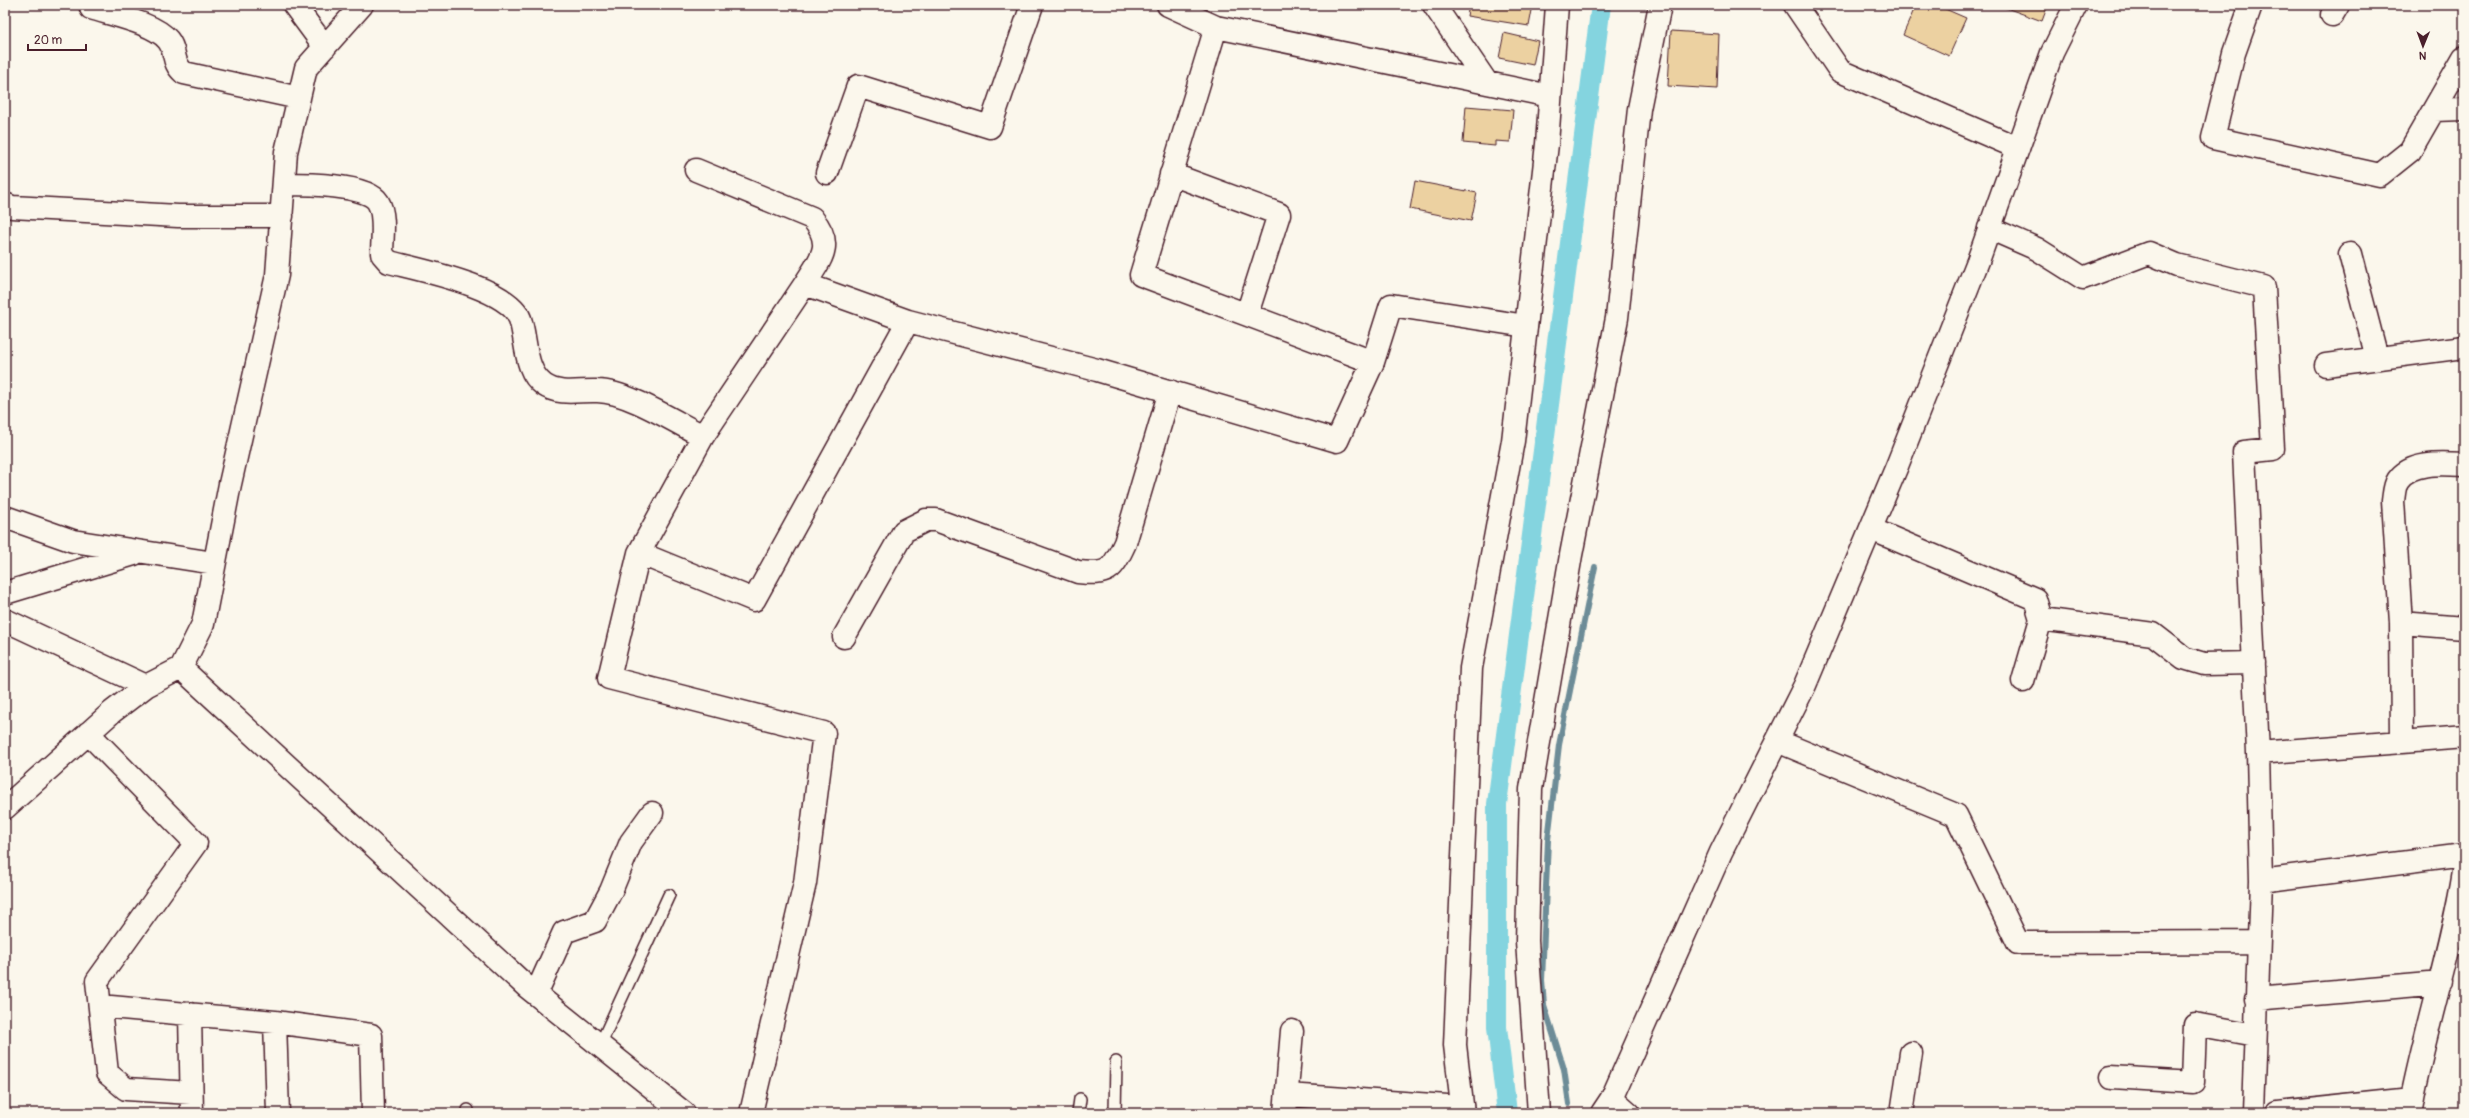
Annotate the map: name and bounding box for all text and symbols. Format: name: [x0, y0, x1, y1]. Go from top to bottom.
scale bar: [28, 26, 86, 52]
north arrow: [2403, 26, 2443, 66]
text: 20 m: [34, 33, 63, 48]
text: N: [2418, 49, 2427, 62]

